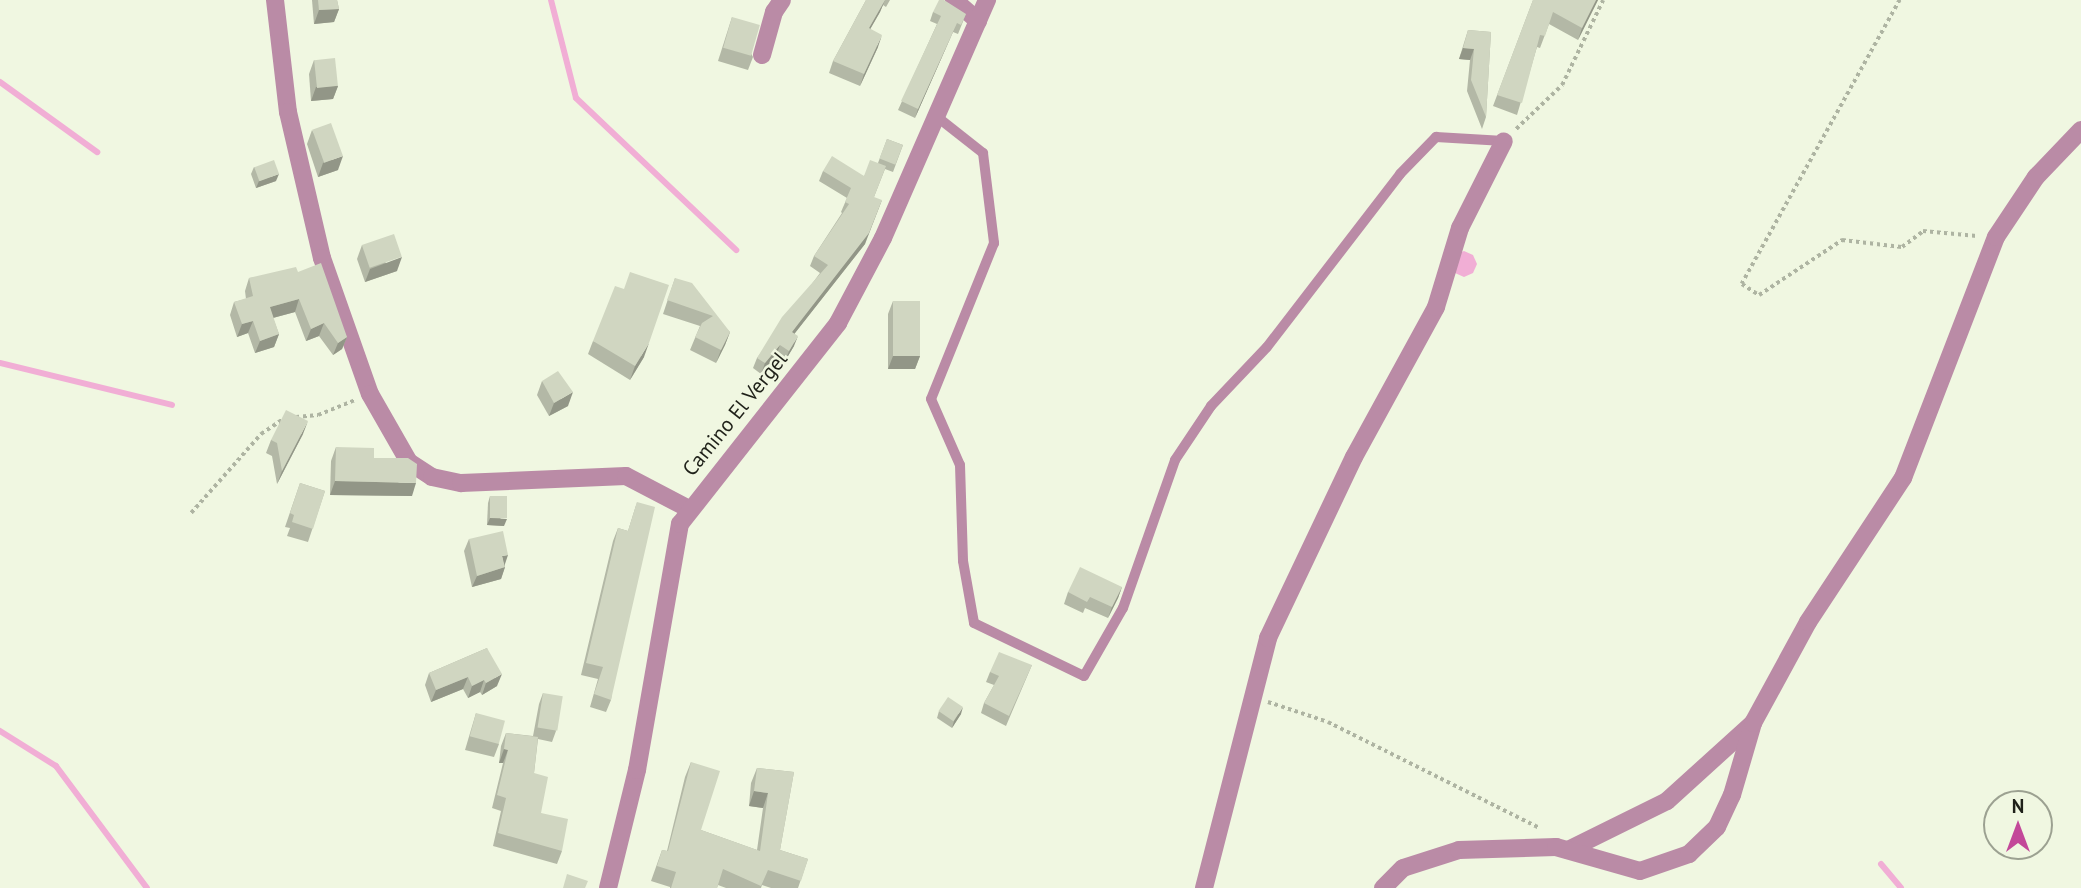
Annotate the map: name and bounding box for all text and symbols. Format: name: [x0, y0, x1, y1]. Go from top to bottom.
street label: Camino El Vergel: [677, 347, 793, 481]
north arrow: [1983, 790, 2053, 860]
text: N: [2012, 794, 2024, 818]

